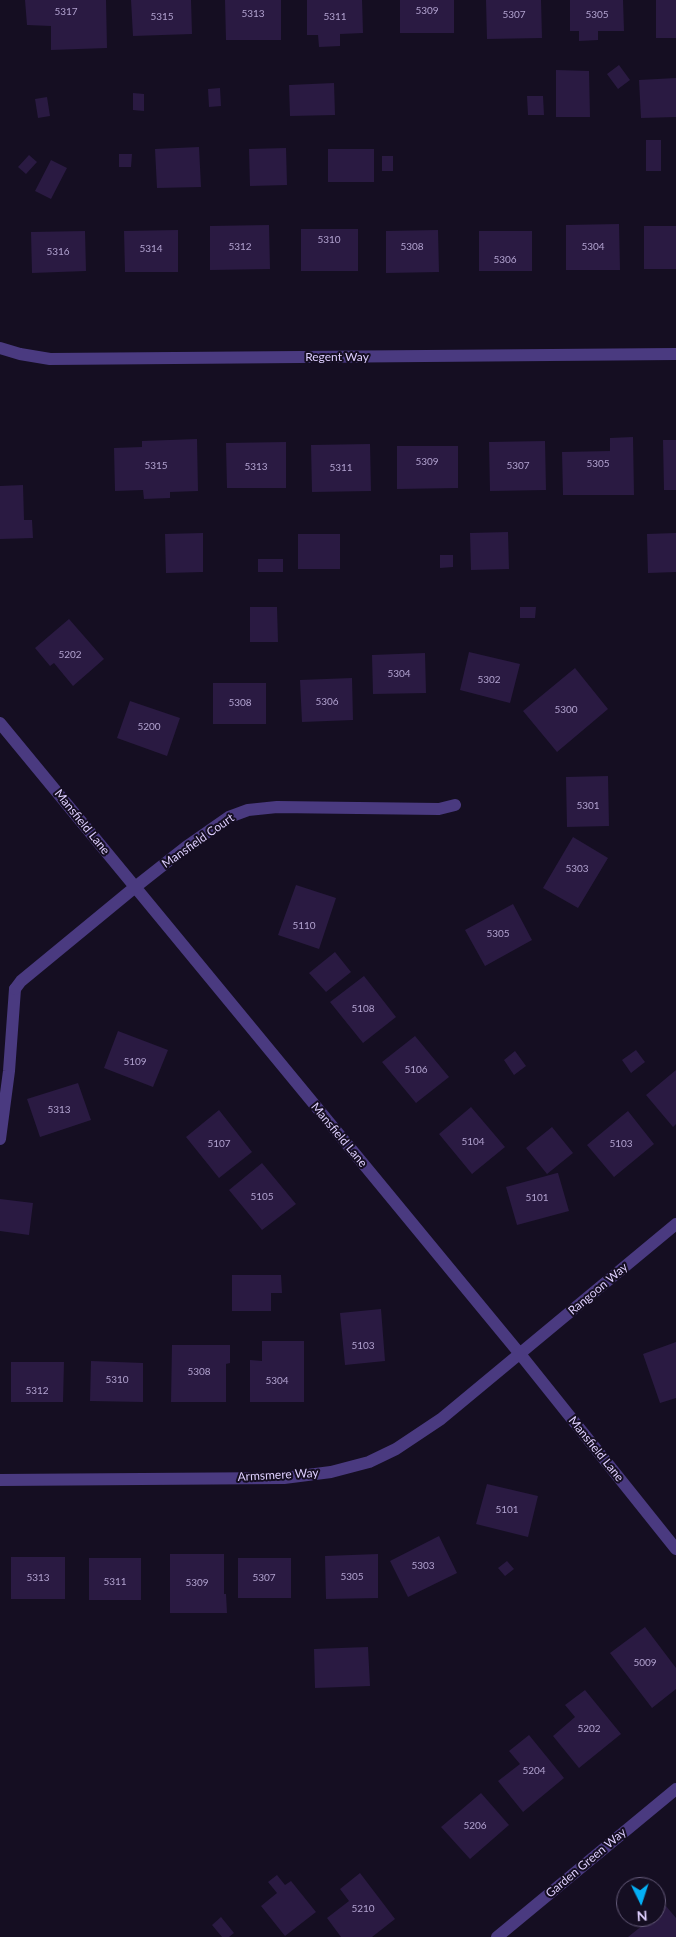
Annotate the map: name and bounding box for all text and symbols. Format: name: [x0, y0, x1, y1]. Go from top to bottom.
house number: 5309: [415, 5, 439, 17]
house number: 5317: [54, 6, 78, 18]
house number: 5313: [241, 8, 265, 20]
house number: 5307: [502, 9, 526, 21]
house number: 5305: [585, 9, 609, 21]
house number: 5315: [150, 11, 174, 23]
house number: 5311: [323, 11, 347, 23]
house number: 5310: [317, 234, 341, 246]
house number: 5312: [228, 241, 252, 253]
house number: 5308: [400, 241, 424, 253]
house number: 5304: [581, 241, 605, 253]
house number: 5314: [139, 243, 163, 255]
house number: 5316: [46, 246, 70, 258]
house number: 5306: [493, 254, 517, 266]
street label: Regent Way: [305, 350, 369, 364]
house number: 5309: [415, 456, 439, 468]
house number: 5305: [586, 458, 610, 470]
house number: 5315: [144, 460, 168, 472]
house number: 5307: [506, 460, 530, 472]
house number: 5313: [244, 461, 268, 473]
house number: 5311: [329, 462, 353, 474]
house number: 5202: [58, 649, 82, 661]
house number: 5304: [387, 668, 411, 680]
house number: 5302: [477, 674, 501, 686]
house number: 5306: [315, 696, 339, 708]
house number: 5308: [228, 697, 252, 709]
house number: 5300: [554, 704, 578, 716]
house number: 5200: [137, 721, 161, 733]
street label: Mansfield Lane: [51, 786, 113, 858]
house number: 5301: [576, 800, 600, 812]
street label: Mansfield Court: [159, 811, 237, 871]
house number: 5303: [565, 863, 589, 875]
house number: 5110: [292, 920, 316, 932]
house number: 5305: [486, 928, 510, 940]
house number: 5108: [351, 1003, 375, 1015]
house number: 5109: [123, 1056, 147, 1068]
house number: 5106: [404, 1064, 428, 1076]
street label: Mansfield Lane: [308, 1100, 370, 1170]
house number: 5313: [47, 1104, 71, 1116]
house number: 5104: [461, 1136, 485, 1148]
house number: 5107: [207, 1138, 231, 1150]
house number: 5103: [609, 1138, 633, 1150]
house number: 5105: [250, 1191, 274, 1203]
house number: 5101: [525, 1192, 549, 1204]
street label: Rangoon Way: [565, 1260, 631, 1318]
house number: 5103: [351, 1340, 375, 1352]
house number: 5308: [187, 1366, 211, 1378]
house number: 5310: [105, 1374, 129, 1386]
house number: 5304: [265, 1375, 289, 1387]
house number: 5312: [25, 1385, 49, 1397]
street label: Mansfield Lane: [565, 1413, 627, 1485]
street label: Armsmere Way: [237, 1466, 319, 1484]
house number: 5101: [495, 1504, 519, 1516]
house number: 5303: [411, 1560, 435, 1572]
house number: 5305: [340, 1571, 364, 1583]
house number: 5313: [26, 1572, 50, 1584]
house number: 5307: [252, 1572, 276, 1584]
house number: 5311: [103, 1576, 127, 1588]
house number: 5309: [185, 1577, 209, 1589]
house number: 5009: [633, 1657, 657, 1669]
house number: 5202: [577, 1723, 601, 1735]
house number: 5204: [522, 1765, 546, 1777]
house number: 5206: [463, 1820, 487, 1832]
street label: Garden Green Way: [543, 1825, 629, 1901]
north arrow: [616, 1877, 666, 1927]
house number: 5210: [351, 1903, 375, 1915]
text: N: [636, 1908, 648, 1925]

